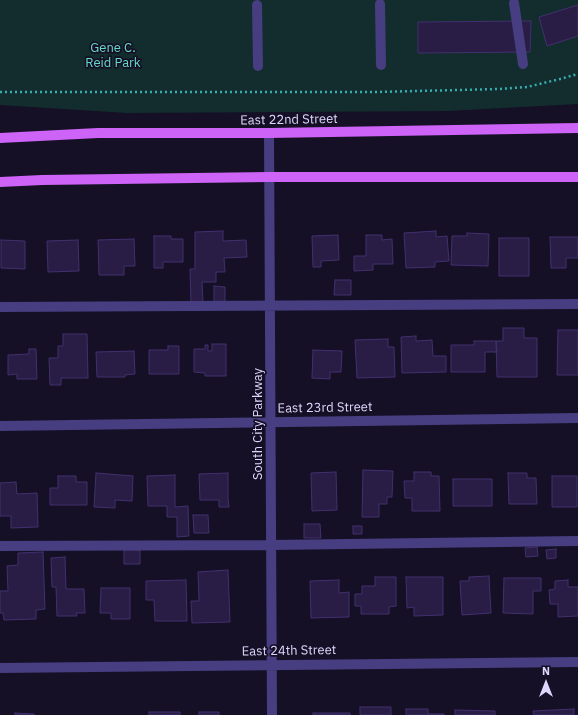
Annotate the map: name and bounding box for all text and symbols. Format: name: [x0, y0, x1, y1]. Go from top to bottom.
park label: Gene C. Reid Park: [85, 40, 141, 71]
street label: East 22nd Street: [240, 111, 338, 129]
street label: South City Parkway: [250, 368, 266, 480]
street label: East 23rd Street: [277, 399, 373, 417]
street label: East 24th Street: [242, 642, 336, 660]
north arrow: [526, 663, 566, 703]
text: N: [542, 664, 550, 678]

